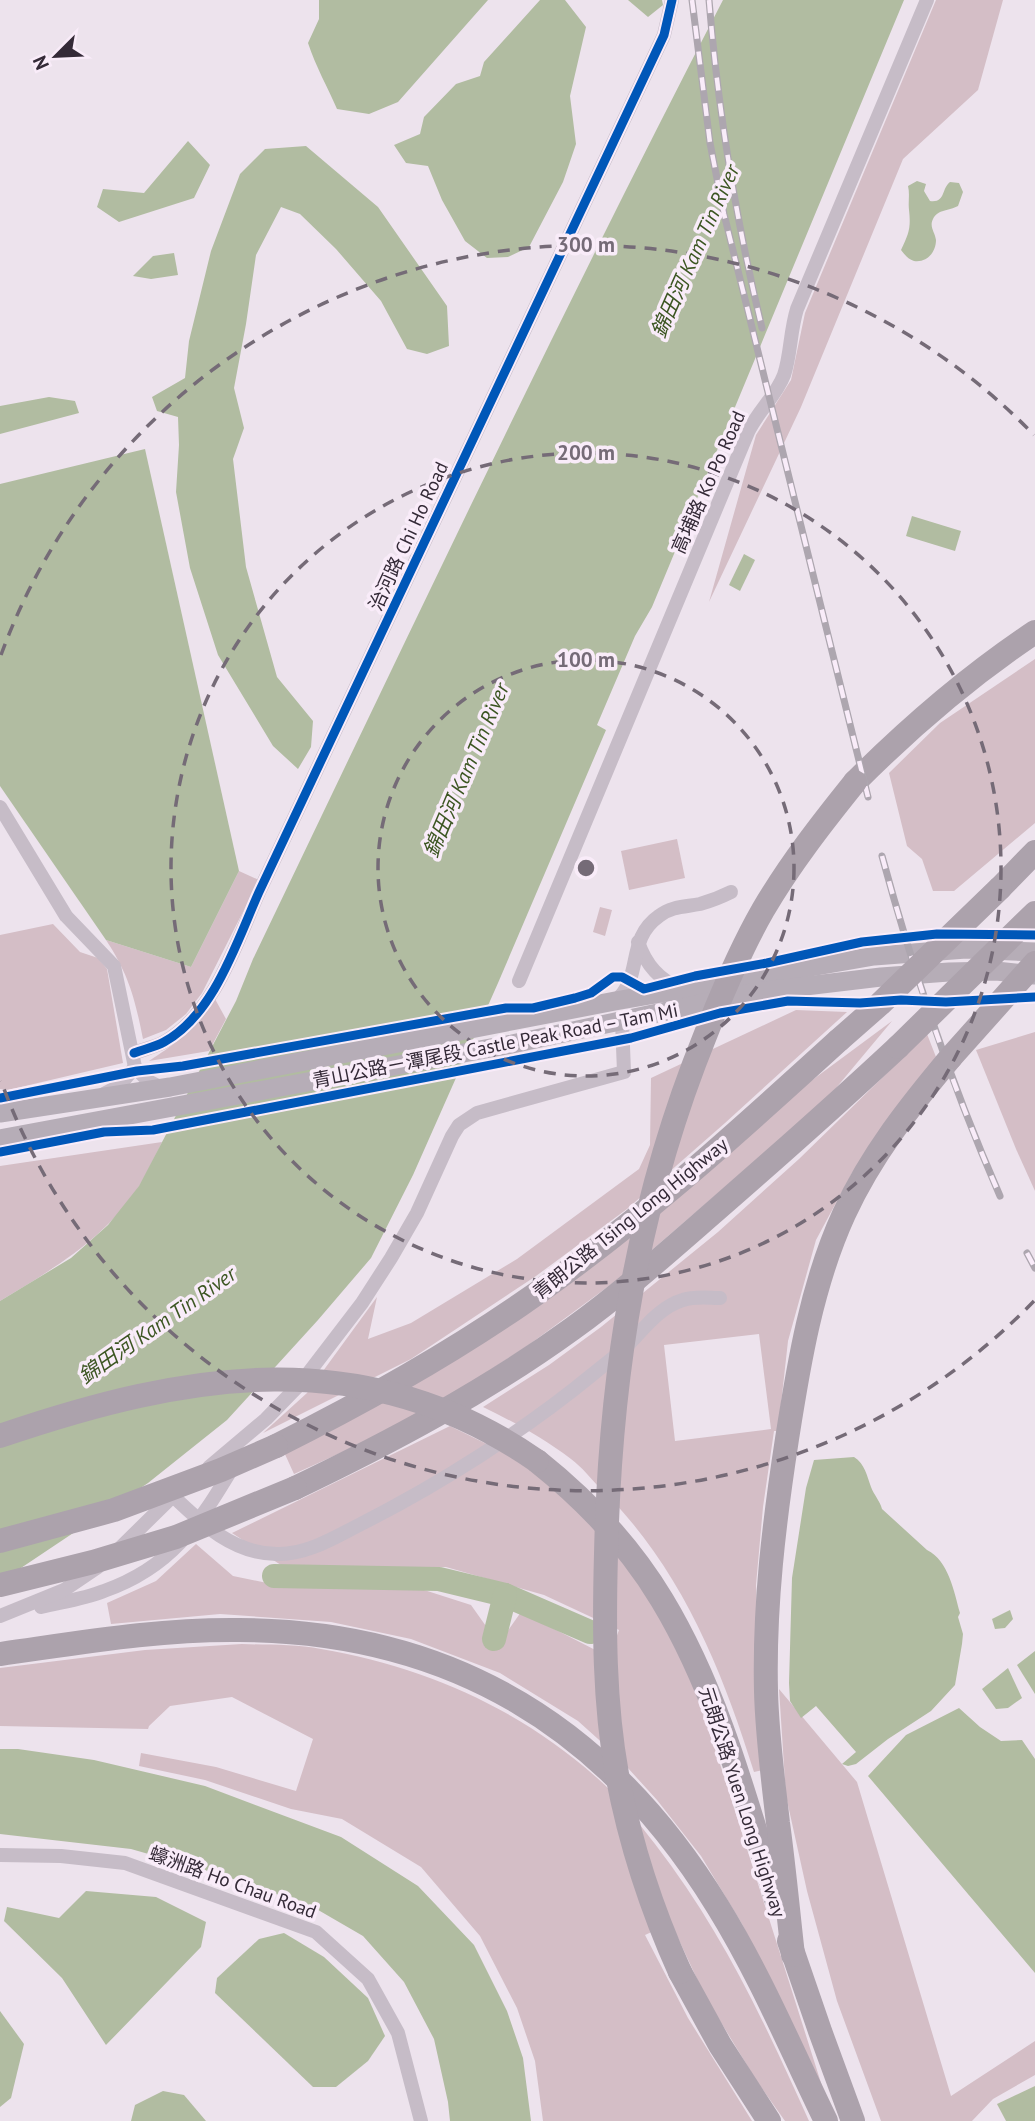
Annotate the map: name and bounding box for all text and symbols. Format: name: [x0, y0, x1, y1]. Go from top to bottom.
north arrow: [21, 21, 91, 91]
text: N: [27, 52, 54, 73]
water label: 錦田河 Kam Tin River: [645, 158, 746, 342]
text: 300 m: [557, 231, 615, 258]
street label: 高埔路 Ko Po Road: [666, 407, 750, 557]
text: 200 m: [557, 439, 615, 466]
street label: 治河路 Chi Ho Road: [363, 458, 453, 614]
text: 100 m: [557, 646, 615, 673]
water label: 錦田河 Kam Tin River: [417, 677, 516, 861]
centre of rings: [574, 856, 598, 880]
street label: 青山公路－潭尾段 Castle Peak Road – Tam Mi: [310, 998, 680, 1092]
street label: 青朗公路 Tsing Long Highway: [528, 1132, 732, 1304]
water label: 錦田河 Kam Tin River: [73, 1259, 243, 1390]
street label: 元朗公路 Yuen Long Highway: [694, 1684, 792, 1920]
street label: 蠔洲路 Ho Chau Road: [146, 1841, 320, 1923]

